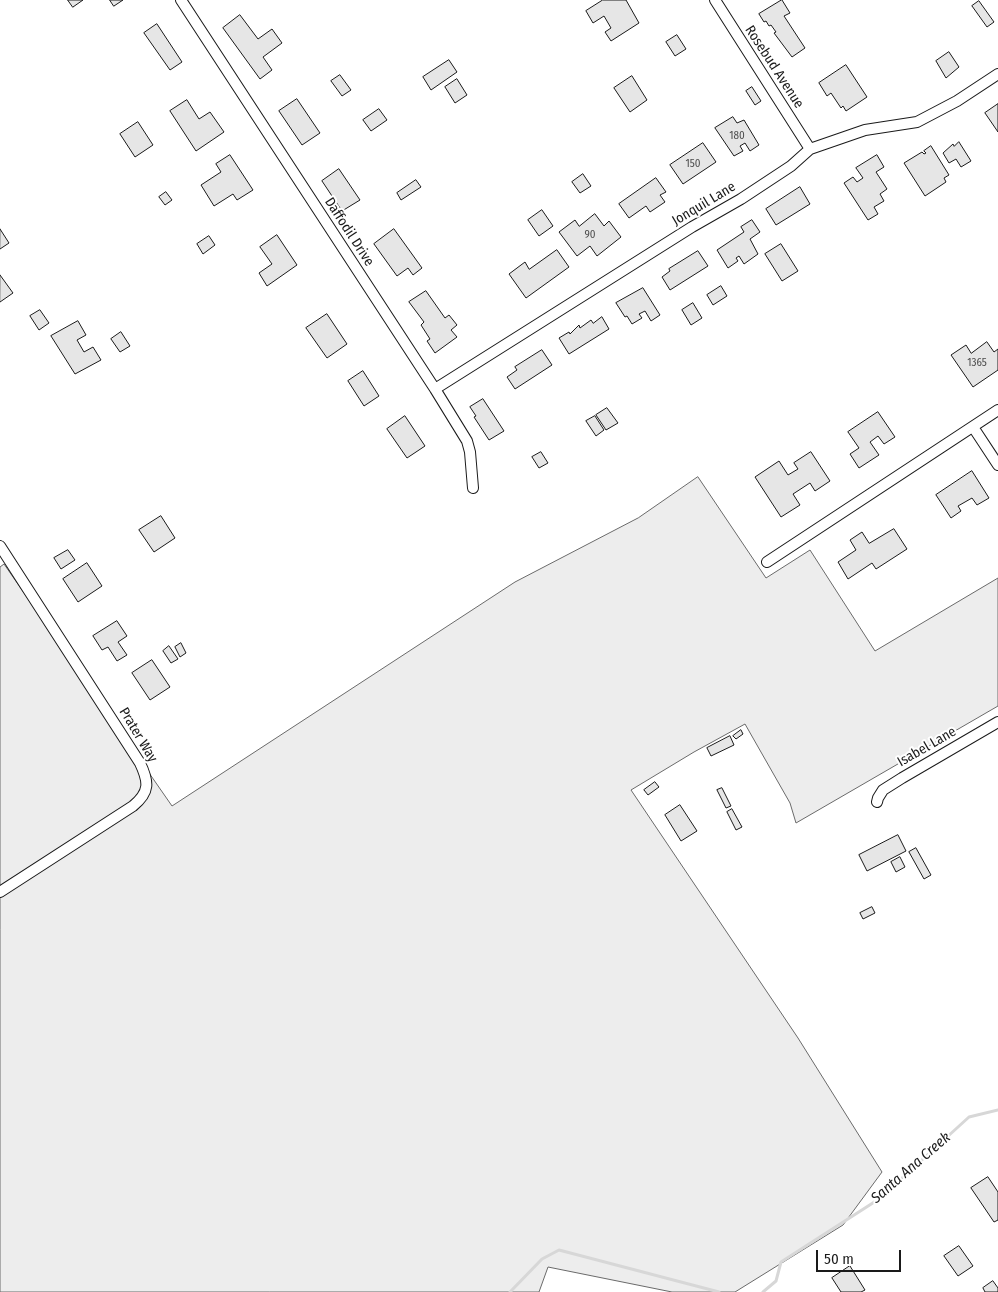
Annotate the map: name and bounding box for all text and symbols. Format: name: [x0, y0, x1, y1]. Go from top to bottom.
street label: Rosebud Avenue: [741, 22, 807, 112]
house number: 180: [729, 129, 745, 143]
house number: 150: [685, 157, 701, 171]
street label: Jonquil Lane: [669, 178, 739, 230]
street label: Daffodil Drive: [321, 195, 377, 269]
house number: 90: [584, 228, 596, 242]
house number: 1365: [967, 356, 987, 370]
street label: Prater Way: [115, 705, 161, 765]
street label: Isabel Lane: [895, 723, 959, 771]
water label: Santa Ana Creek: [868, 1129, 954, 1207]
scale bar: [818, 1240, 903, 1272]
text: 50 m: [824, 1250, 854, 1268]

